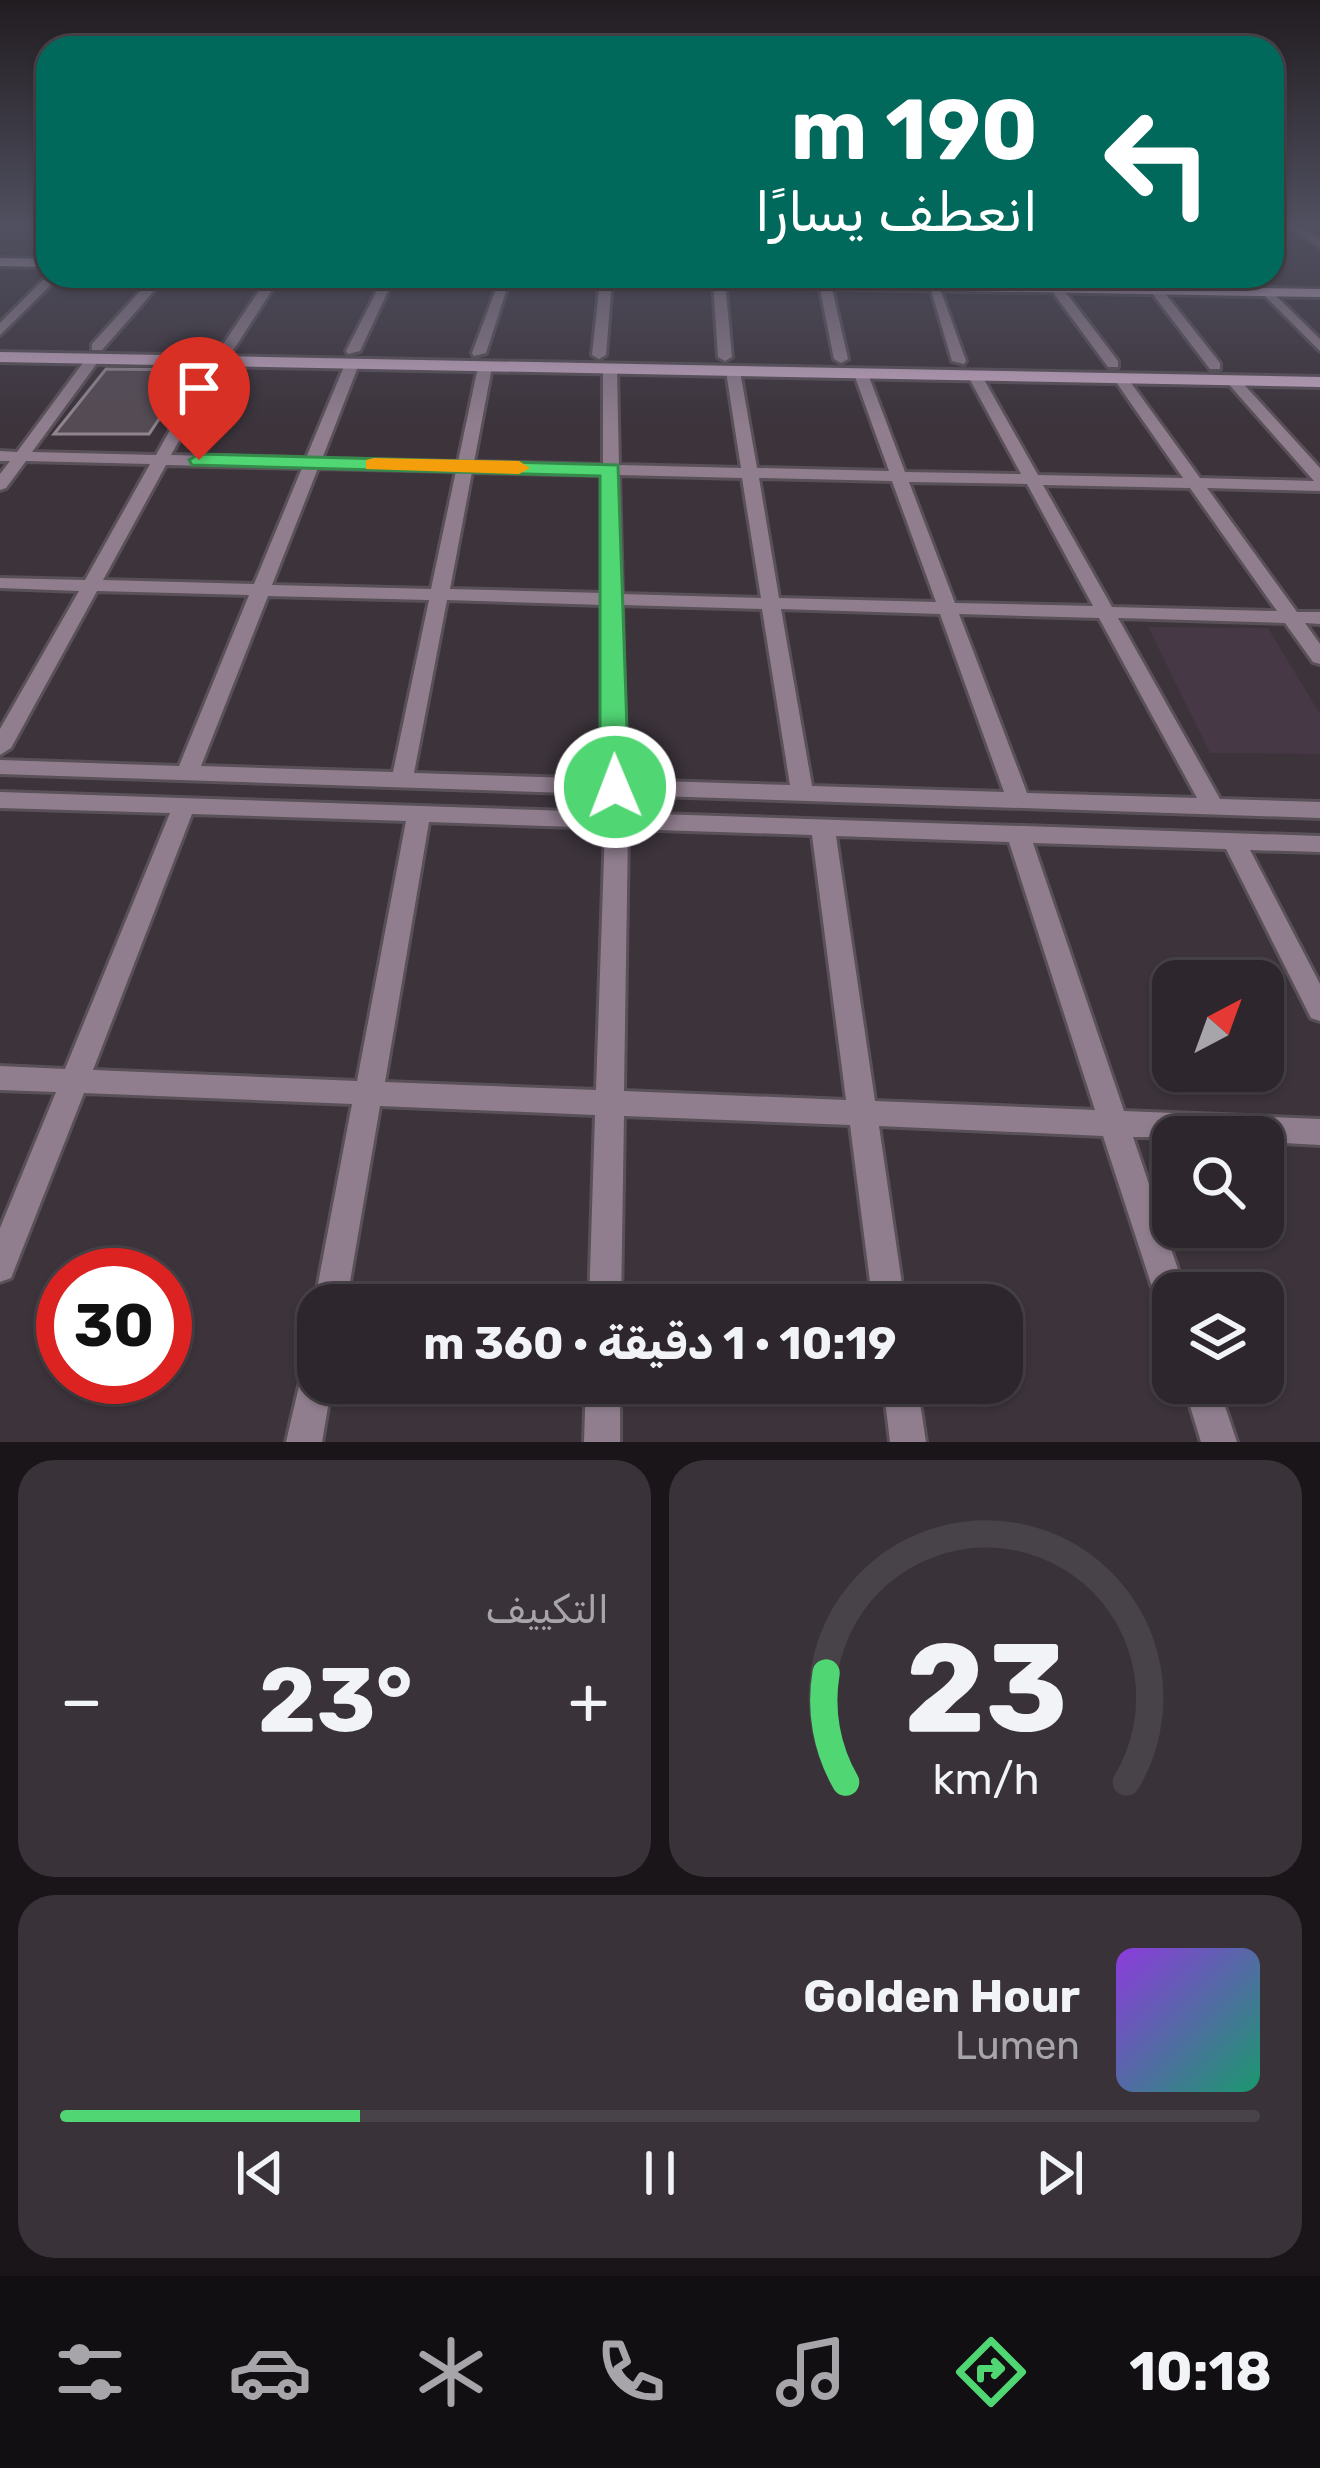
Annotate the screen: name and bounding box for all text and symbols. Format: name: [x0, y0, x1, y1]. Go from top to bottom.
text: 190 m: [790, 80, 1038, 180]
icon: left: [1080, 84, 1236, 240]
text: انعطف يسارًا: [755, 181, 1038, 245]
pin: [148, 337, 250, 460]
icon: arrive: [166, 355, 232, 421]
position arrow: [552, 724, 678, 850]
north arrow: [1152, 960, 1284, 1092]
map controls: [1152, 960, 1284, 1404]
button: search: [1152, 1116, 1284, 1248]
speed limit sign: 30: [36, 1248, 192, 1404]
button: layers: [1152, 1272, 1284, 1404]
text: 10:19 · 1 دقيقة · 360 m: [423, 1317, 897, 1370]
text: التكييف: [485, 1587, 609, 1633]
text: 23: [904, 1614, 1067, 1762]
text: 23°: [258, 1647, 413, 1754]
text: −: [60, 1661, 103, 1740]
text: +: [568, 1661, 609, 1740]
text: km/h: [932, 1753, 1039, 1804]
text: Golden Hour: [803, 1970, 1080, 2023]
text: Lumen: [955, 2023, 1080, 2069]
icon: previous: [227, 2140, 293, 2206]
icon: pause: [627, 2140, 693, 2206]
icon: next: [1027, 2140, 1093, 2206]
icon: filters: [48, 2330, 132, 2414]
icon: car: [228, 2330, 312, 2414]
icon: climate: [409, 2330, 493, 2414]
icon: phone: [589, 2330, 673, 2414]
icon: music: [769, 2330, 853, 2414]
icon: directions: [949, 2330, 1033, 2414]
text: 10:18: [1129, 2340, 1272, 2404]

